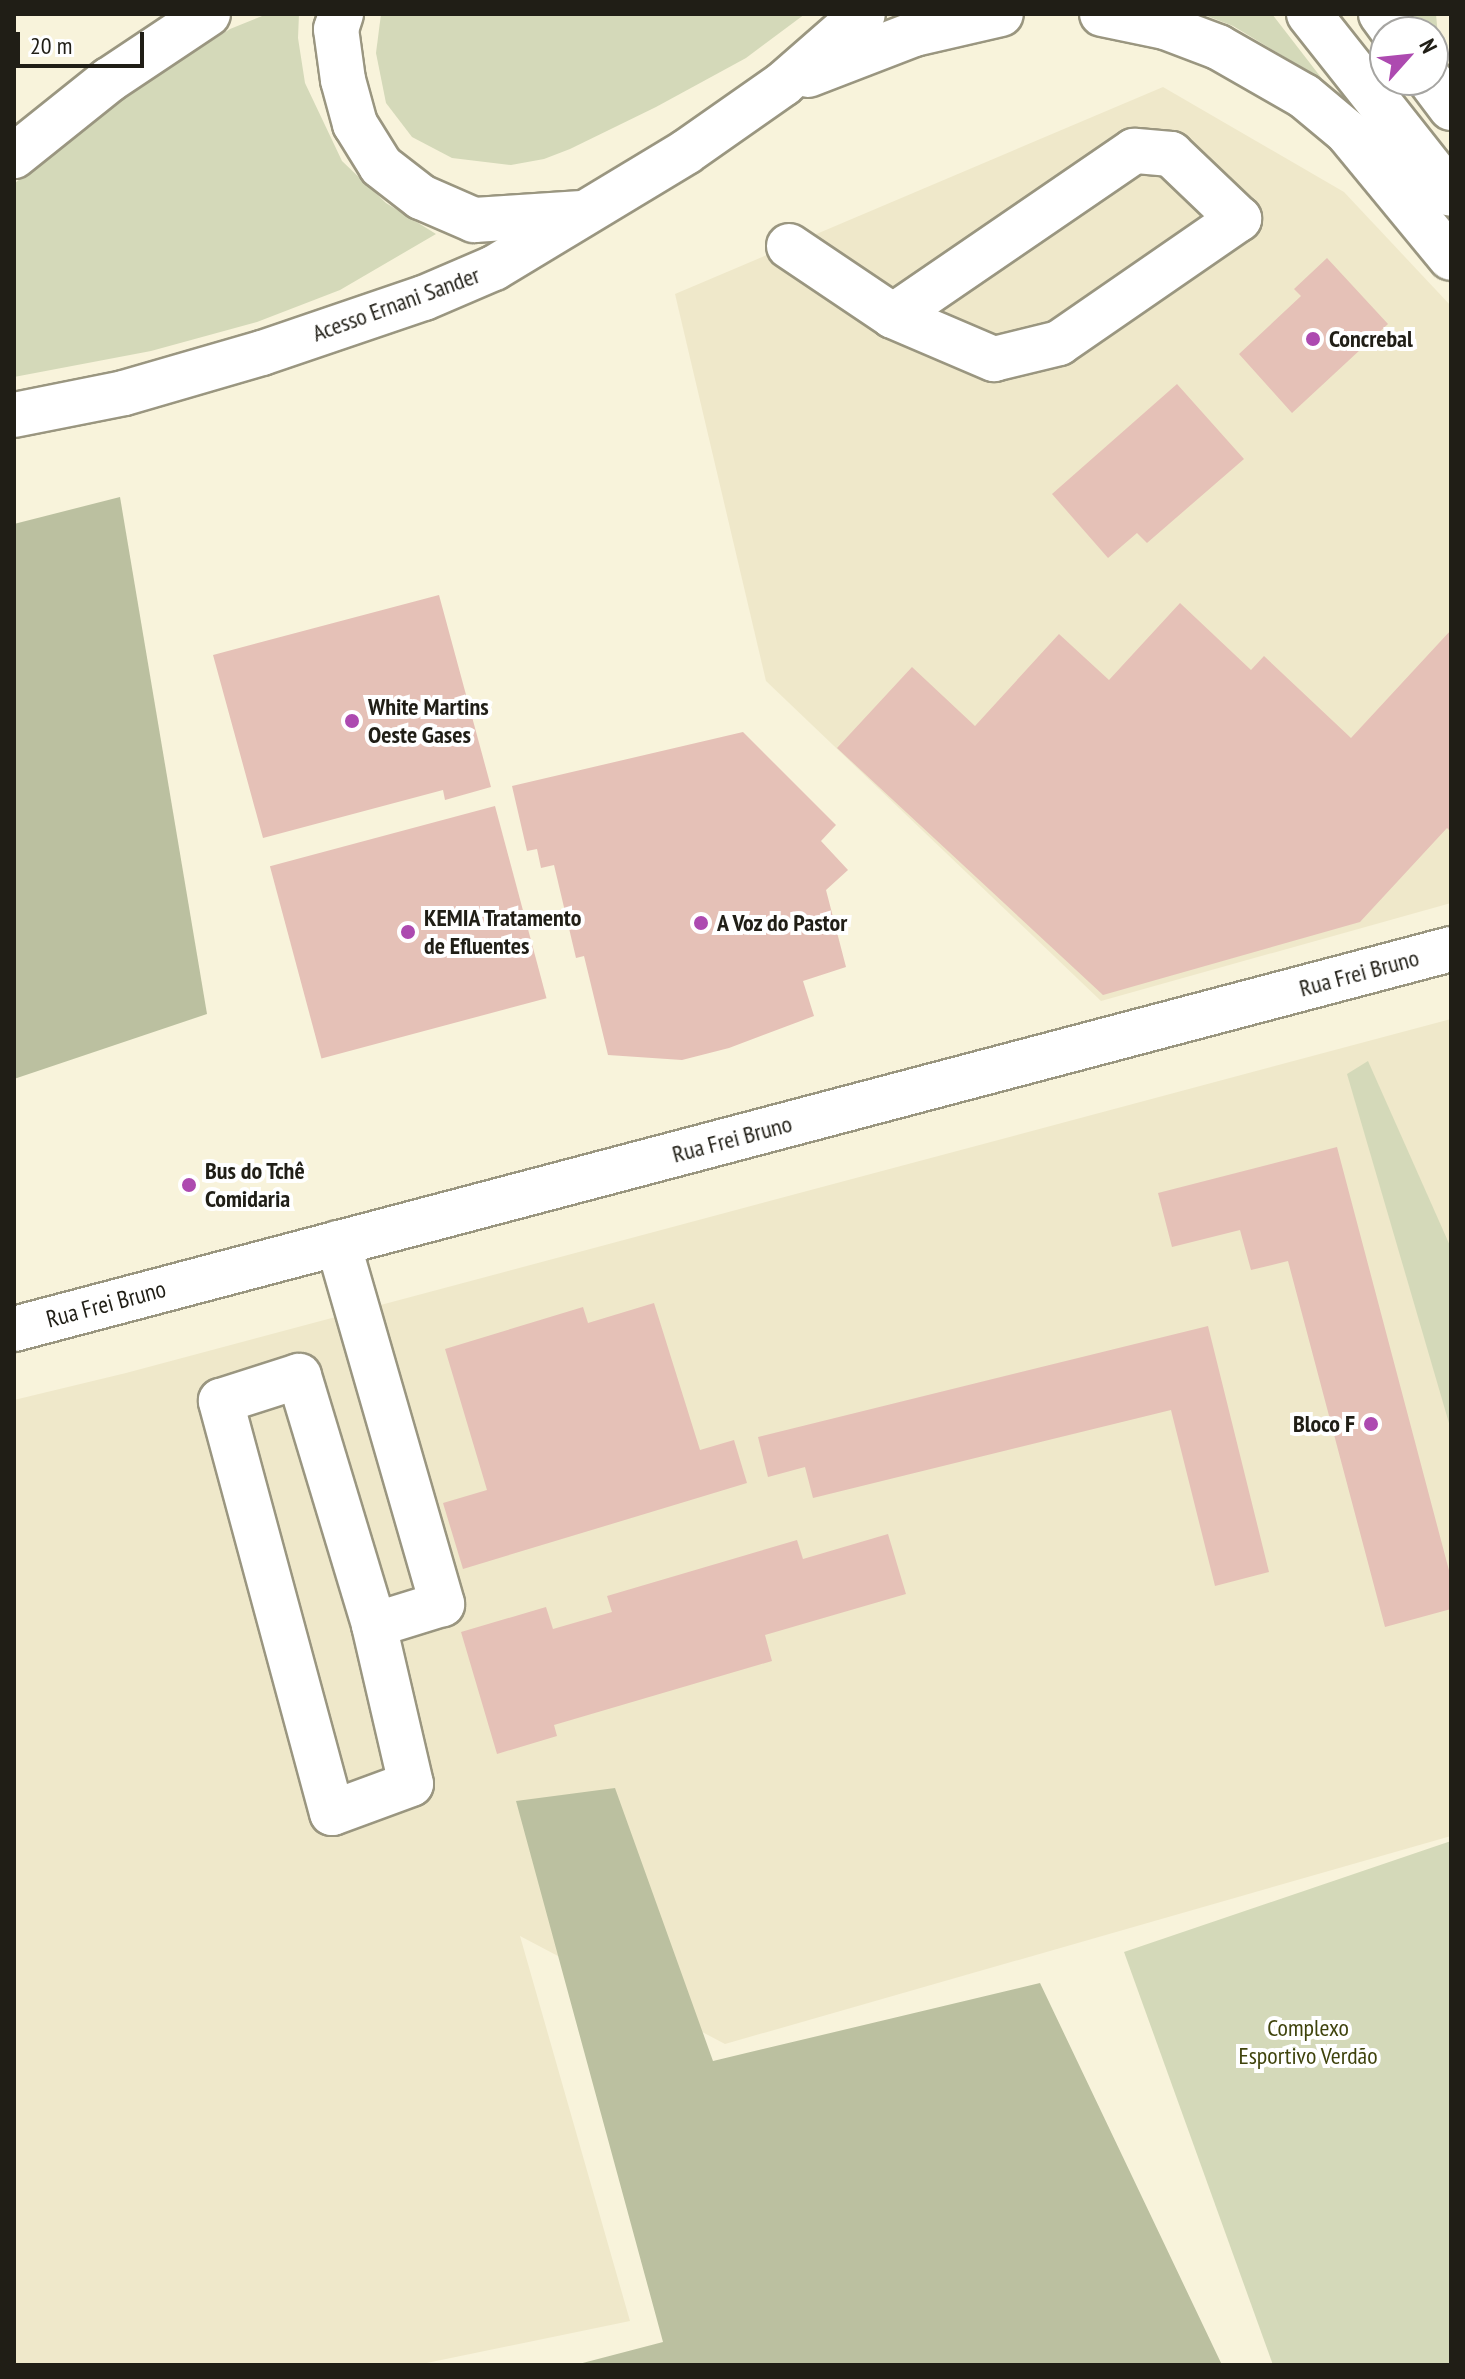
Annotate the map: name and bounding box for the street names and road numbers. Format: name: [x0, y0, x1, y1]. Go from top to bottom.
street label: Acesso Ernani Sander: [308, 260, 484, 348]
street label: Rua Frei Bruno: [1296, 943, 1422, 1003]
street label: Rua Frei Bruno: [669, 1109, 795, 1169]
street label: Rua Frei Bruno: [43, 1274, 169, 1334]

